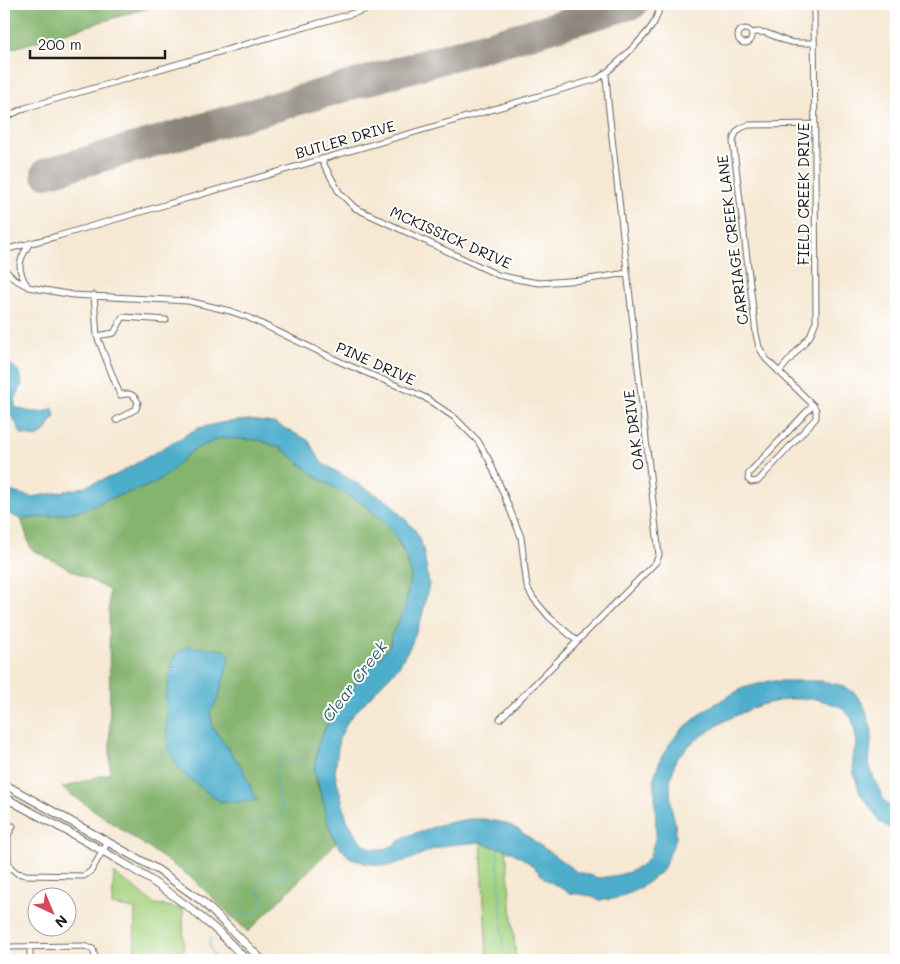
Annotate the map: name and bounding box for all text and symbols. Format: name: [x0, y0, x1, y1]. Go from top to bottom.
scale bar: [30, 28, 165, 60]
text: 200 m: [38, 34, 82, 54]
street label: BUTLER DRIVE: [293, 115, 398, 163]
street label: FIELD CREEK DRIVE: [793, 122, 813, 265]
street label: CARRIAGE CREEK LANE: [712, 153, 752, 326]
street label: MCKISSICK DRIVE: [387, 201, 515, 273]
street label: PINE DRIVE: [333, 337, 419, 390]
street label: OAK DRIVE: [618, 388, 648, 471]
water label: Clear Creek: [317, 636, 392, 726]
north arrow: [28, 886, 78, 936]
text: N: [51, 911, 72, 932]

